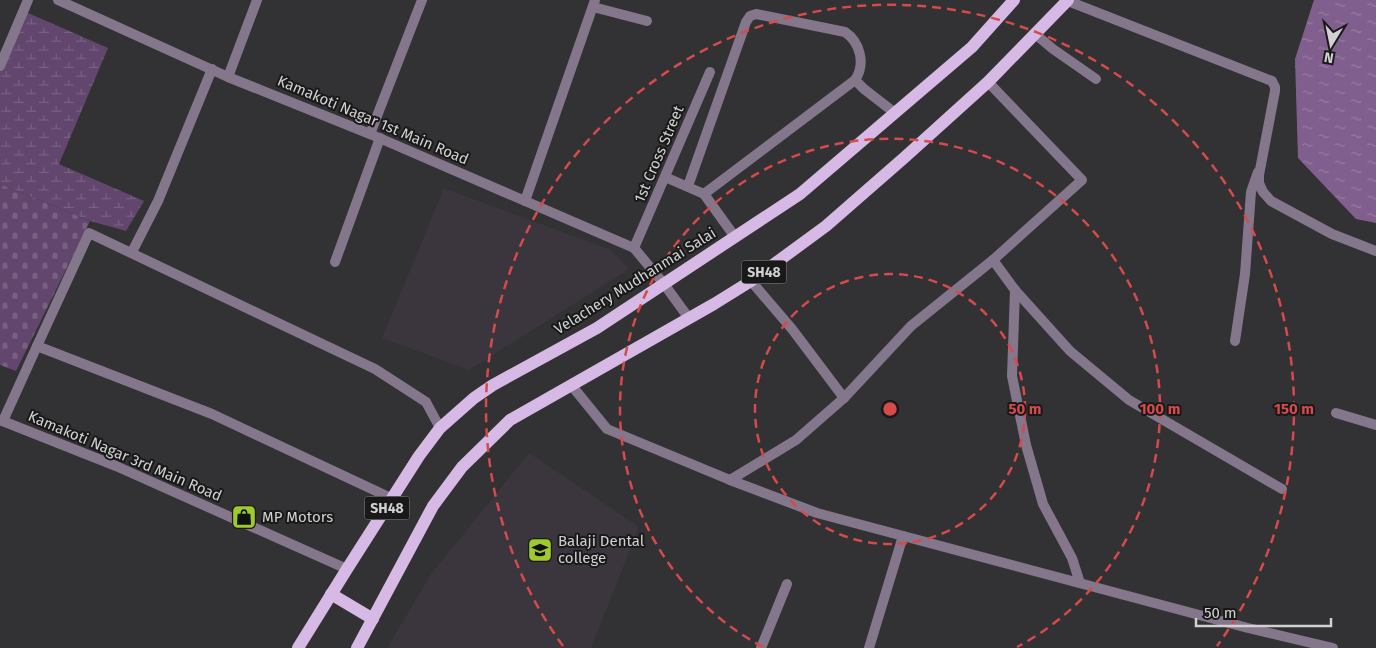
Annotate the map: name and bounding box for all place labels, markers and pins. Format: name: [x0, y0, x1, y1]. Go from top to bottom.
centre of rings: [881, 400, 899, 418]
shop icon: MP Motors: [231, 504, 257, 530]
place label: MP Motors: [262, 508, 333, 526]
place label: Balaji Dental college: [558, 532, 645, 567]
school or university icon: Balaji Dental college: [527, 537, 553, 563]

